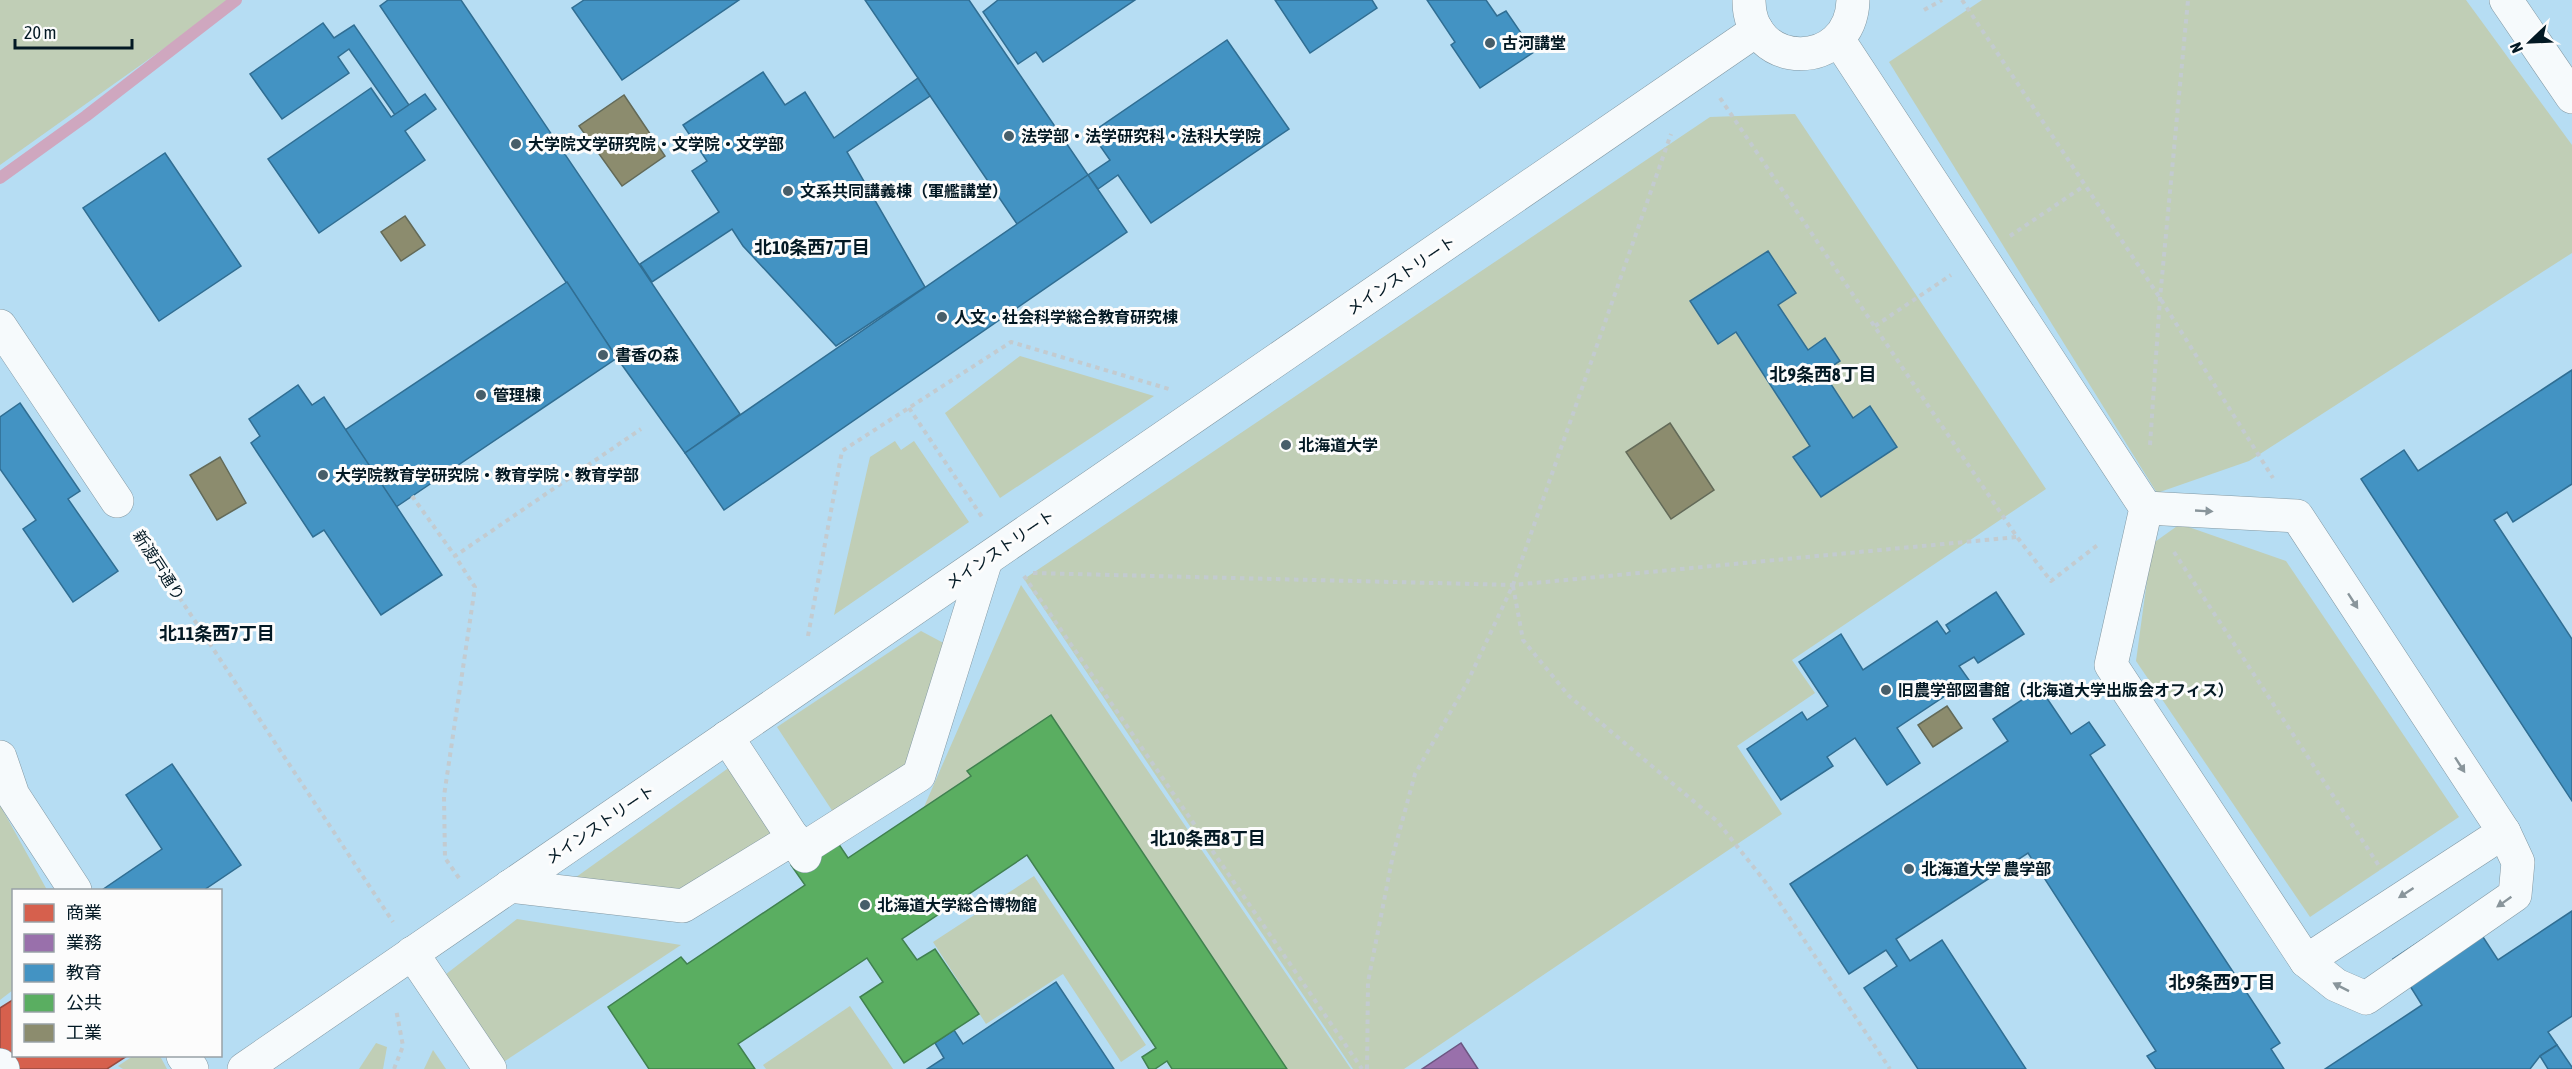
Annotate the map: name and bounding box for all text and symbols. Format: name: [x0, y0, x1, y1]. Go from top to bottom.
scale bar: [15, 12, 132, 50]
north arrow: [2500, 12, 2560, 72]
text: 20 m: [24, 22, 56, 43]
place label: 古河講堂: [1502, 34, 1566, 52]
marker: 古河講堂: [1483, 36, 1497, 50]
text: N: [2506, 40, 2526, 56]
place label: 法学部・法学研究科・法科大学院: [1021, 127, 1261, 145]
marker: 法学部・法学研究科・法科大学院: [1002, 129, 1016, 143]
place label: 大学院文学研究院・文学院・文学部: [528, 135, 784, 153]
marker: 大学院文学研究院・文学院・文学部: [509, 137, 523, 151]
place label: 文系共同講義棟（軍艦講堂）: [800, 182, 1008, 200]
marker: 文系共同講義棟（軍艦講堂）: [781, 184, 795, 198]
street label: メインストリート: [1343, 232, 1459, 318]
district label: 北10条西7丁目: [754, 237, 870, 258]
place label: 人文・社会科学総合教育研究棟: [954, 308, 1178, 326]
marker: 人文・社会科学総合教育研究棟: [935, 310, 949, 324]
place label: 書香の森: [615, 346, 679, 364]
marker: 書香の森: [596, 348, 610, 362]
district label: 北9条西8丁目: [1770, 364, 1876, 385]
place label: 管理棟: [493, 386, 541, 404]
marker: 管理棟: [474, 388, 488, 402]
place label: 北海道大学: [1298, 436, 1378, 454]
marker: 北海道大学: [1279, 438, 1293, 452]
place label: 大学院教育学研究院・教育学院・教育学部: [335, 466, 639, 484]
marker: 大学院教育学研究院・教育学院・教育学部: [316, 468, 330, 482]
street label: メインストリート: [942, 506, 1058, 592]
one-way arrow: [2195, 507, 2214, 516]
street label: 新渡戸通り: [130, 527, 188, 603]
one-way arrow: [2347, 593, 2359, 609]
district label: 北11条西7丁目: [159, 623, 275, 644]
place label: 旧農学部図書館（北海道大学出版会オフィス）: [1898, 681, 2234, 699]
marker: 旧農学部図書館（北海道大学出版会オフィス）: [1879, 683, 1893, 697]
one-way arrow: [2454, 756, 2465, 773]
street label: メインストリート: [542, 781, 658, 867]
district label: 北10条西8丁目: [1150, 828, 1266, 849]
place label: 北海道大学 農学部: [1921, 860, 2051, 878]
marker: 北海道大学 農学部: [1902, 862, 1916, 876]
one-way arrow: [2399, 887, 2415, 899]
legend: [12, 889, 222, 1057]
place label: 北海道大学総合博物館: [877, 896, 1037, 914]
one-way arrow: [2496, 896, 2512, 907]
marker: 北海道大学総合博物館: [858, 898, 872, 912]
text: 商業: [66, 902, 102, 923]
text: 業務: [66, 932, 102, 953]
text: 教育: [66, 962, 102, 983]
district label: 北9条西9丁目: [2169, 972, 2275, 993]
one-way arrow: [2333, 982, 2350, 991]
text: 公共: [66, 992, 102, 1013]
text: 工業: [66, 1022, 102, 1043]

